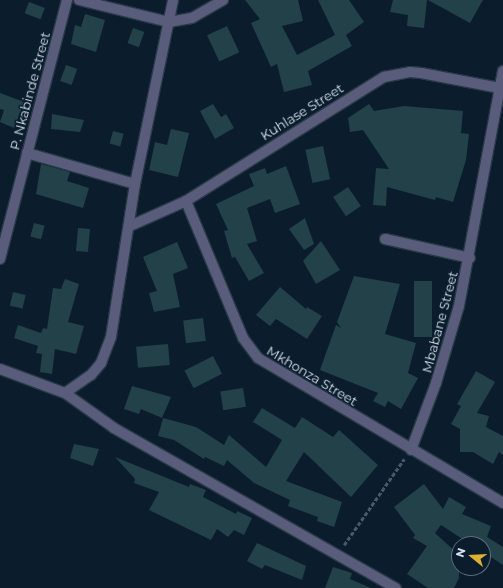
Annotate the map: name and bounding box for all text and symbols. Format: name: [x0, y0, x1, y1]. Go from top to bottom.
street label: P. Nkabinde Street: [7, 30, 53, 152]
street label: Kuhlase Street: [258, 80, 346, 144]
street label: Mbabane Street: [419, 269, 461, 375]
street label: Mkhonza Street: [264, 343, 360, 409]
north arrow: [451, 536, 491, 576]
text: N: [453, 546, 469, 559]

